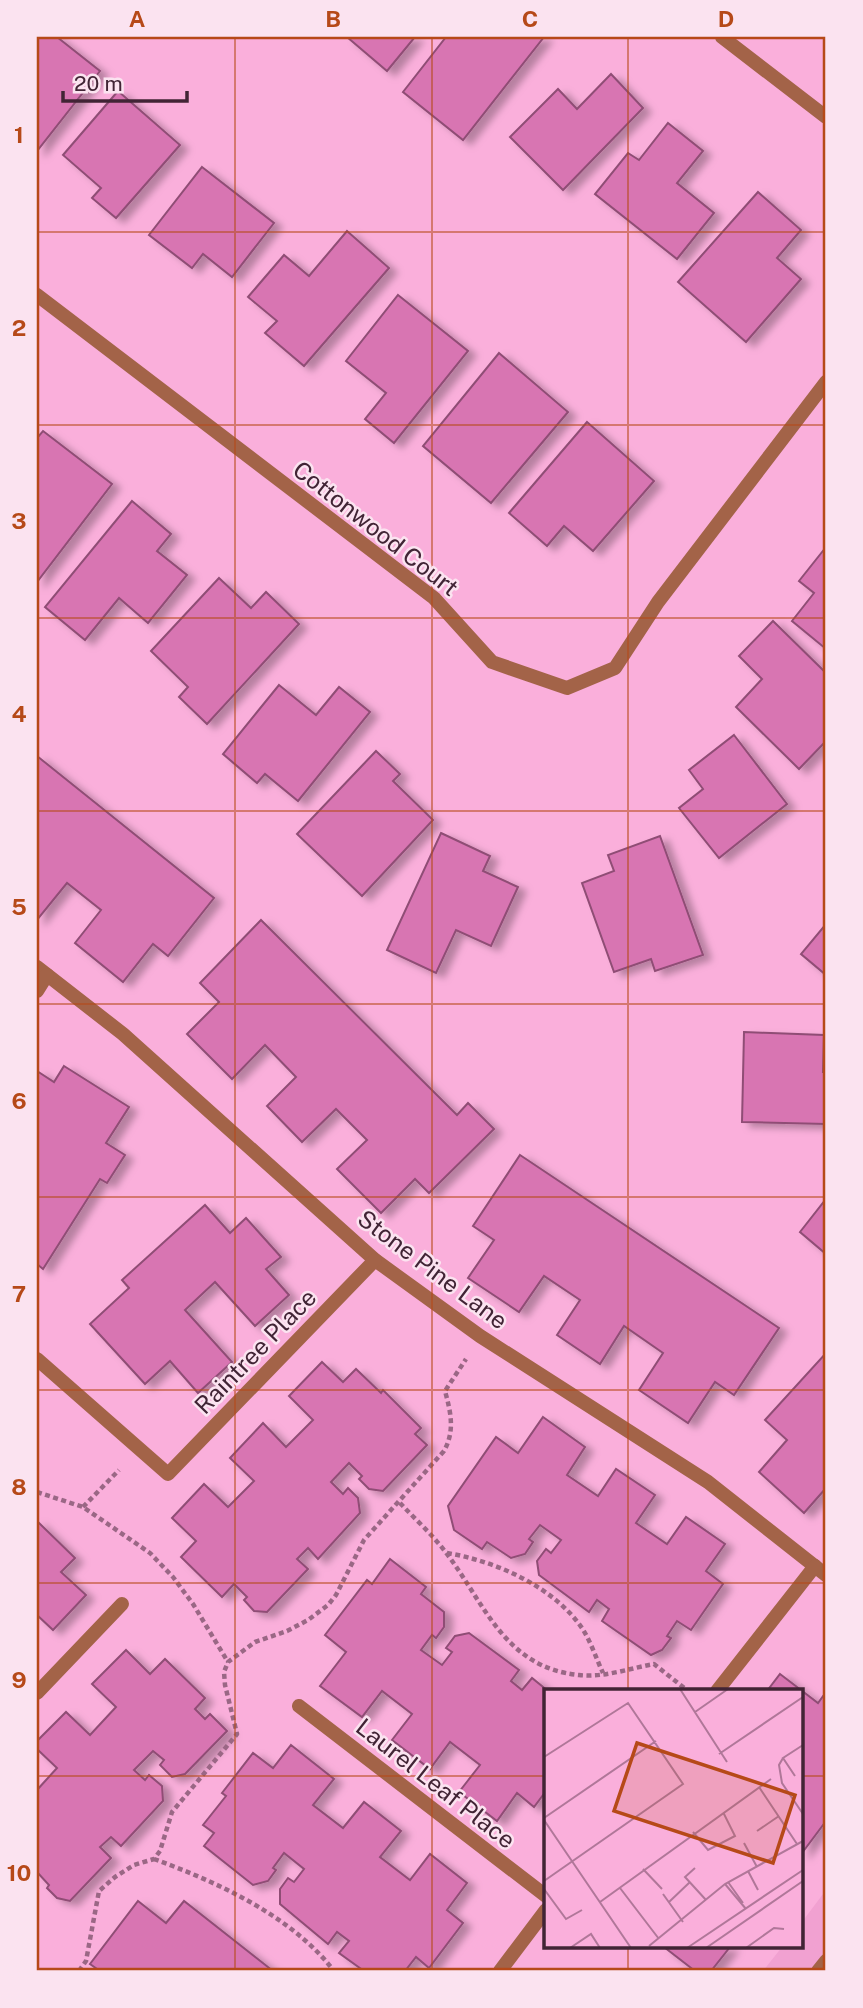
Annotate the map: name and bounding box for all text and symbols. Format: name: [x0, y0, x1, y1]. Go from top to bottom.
text: A: [129, 5, 146, 32]
text: B: [325, 5, 341, 32]
text: C: [522, 5, 538, 32]
text: D: [718, 5, 734, 32]
scale bar: [63, 60, 187, 104]
text: 20 m: [74, 71, 123, 96]
text: 1: [14, 121, 24, 148]
text: 2: [12, 314, 26, 341]
street label: Cottonwood Court: [288, 455, 464, 601]
text: 3: [11, 507, 27, 534]
text: 4: [11, 700, 27, 727]
text: 5: [11, 893, 27, 920]
text: 6: [11, 1087, 27, 1114]
street label: Stone Pine Lane: [353, 1204, 513, 1334]
text: 7: [12, 1280, 26, 1307]
street label: Raintree Place: [189, 1283, 321, 1419]
text: 8: [11, 1473, 27, 1500]
text: 9: [11, 1666, 27, 1693]
inset map: [544, 1689, 804, 1948]
street label: Laurel Leaf Place: [351, 1712, 521, 1854]
text: 10: [7, 1859, 31, 1886]

